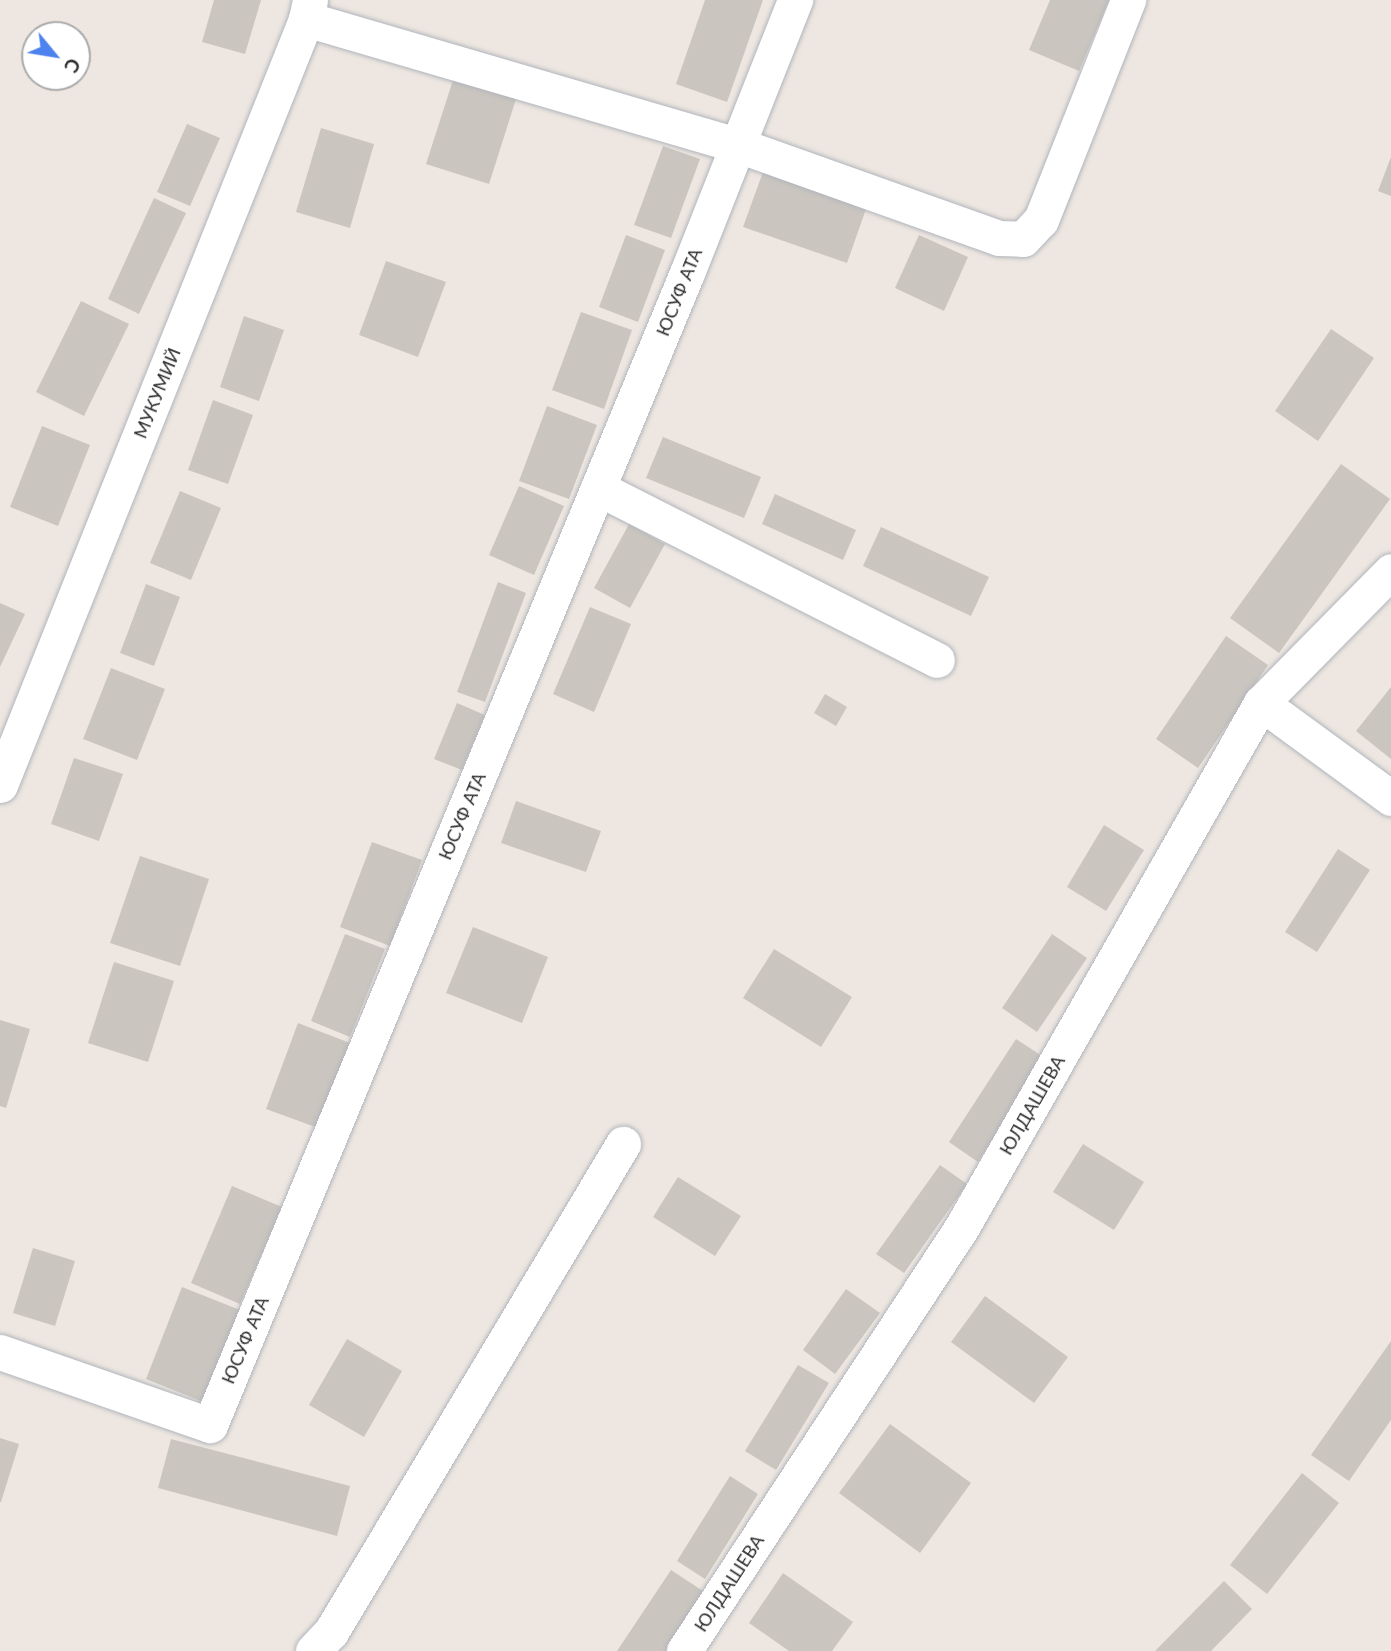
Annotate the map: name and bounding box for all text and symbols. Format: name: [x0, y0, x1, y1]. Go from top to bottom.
north arrow: [21, 21, 91, 91]
text: С: [60, 55, 86, 77]
street label: ЮСУФ АТА: [652, 245, 706, 339]
street label: МУКУМИЙ: [129, 345, 185, 441]
street label: ЮСУФ АТА: [434, 769, 490, 863]
street label: ЮЛДАШЕВА: [995, 1051, 1069, 1159]
street label: ЮСУФ АТА: [217, 1293, 273, 1387]
street label: ЮЛДАШЕВА: [690, 1530, 768, 1636]

